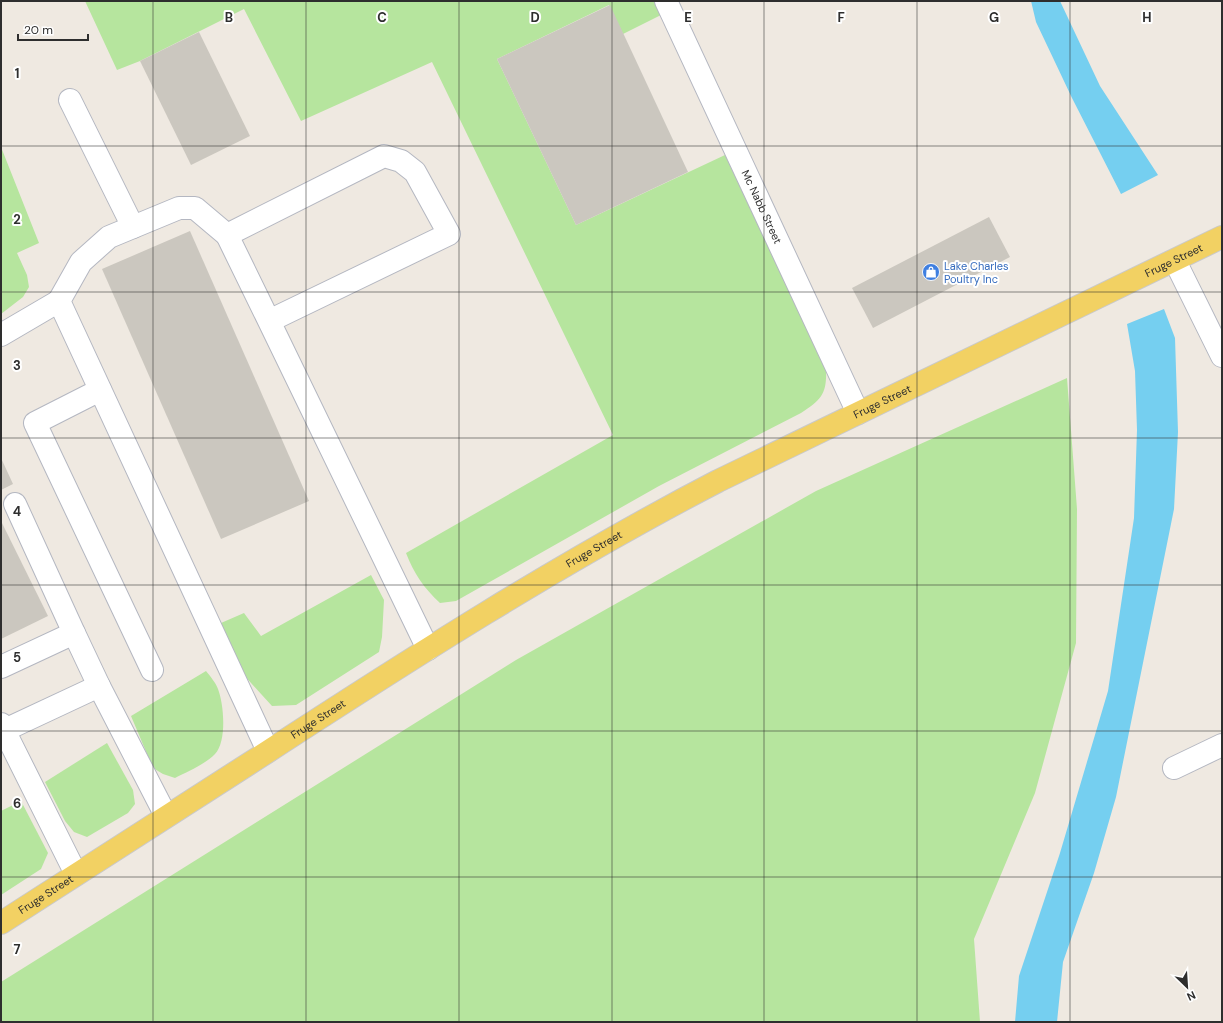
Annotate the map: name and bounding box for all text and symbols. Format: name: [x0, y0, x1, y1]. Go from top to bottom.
text: B: [225, 9, 233, 26]
text: C: [377, 9, 387, 26]
text: D: [530, 9, 540, 26]
text: E: [684, 9, 692, 26]
text: F: [837, 9, 845, 26]
text: G: [989, 9, 999, 26]
text: H: [1142, 9, 1152, 26]
scale bar: [18, 16, 88, 42]
text: 20 m: [24, 22, 53, 38]
text: 1: [15, 65, 19, 82]
street label: Mc Nabb Street: [739, 168, 785, 246]
text: 2: [13, 211, 21, 228]
street label: Fruge Street: [1143, 240, 1205, 280]
place label: Lake Charles Poultry Inc: [944, 259, 1009, 286]
shop icon: Lake Charles Poultry Inc: [921, 262, 941, 282]
text: 3: [13, 357, 21, 374]
street label: Fruge Street: [851, 382, 913, 421]
text: 4: [13, 503, 21, 520]
street label: Fruge Street: [563, 527, 624, 571]
text: 5: [13, 649, 21, 666]
street label: Fruge Street: [288, 696, 348, 742]
text: 6: [13, 795, 21, 812]
street label: Fruge Street: [16, 872, 76, 917]
text: 7: [14, 941, 21, 958]
north arrow: [1167, 967, 1207, 1007]
text: N: [1185, 988, 1198, 1004]

